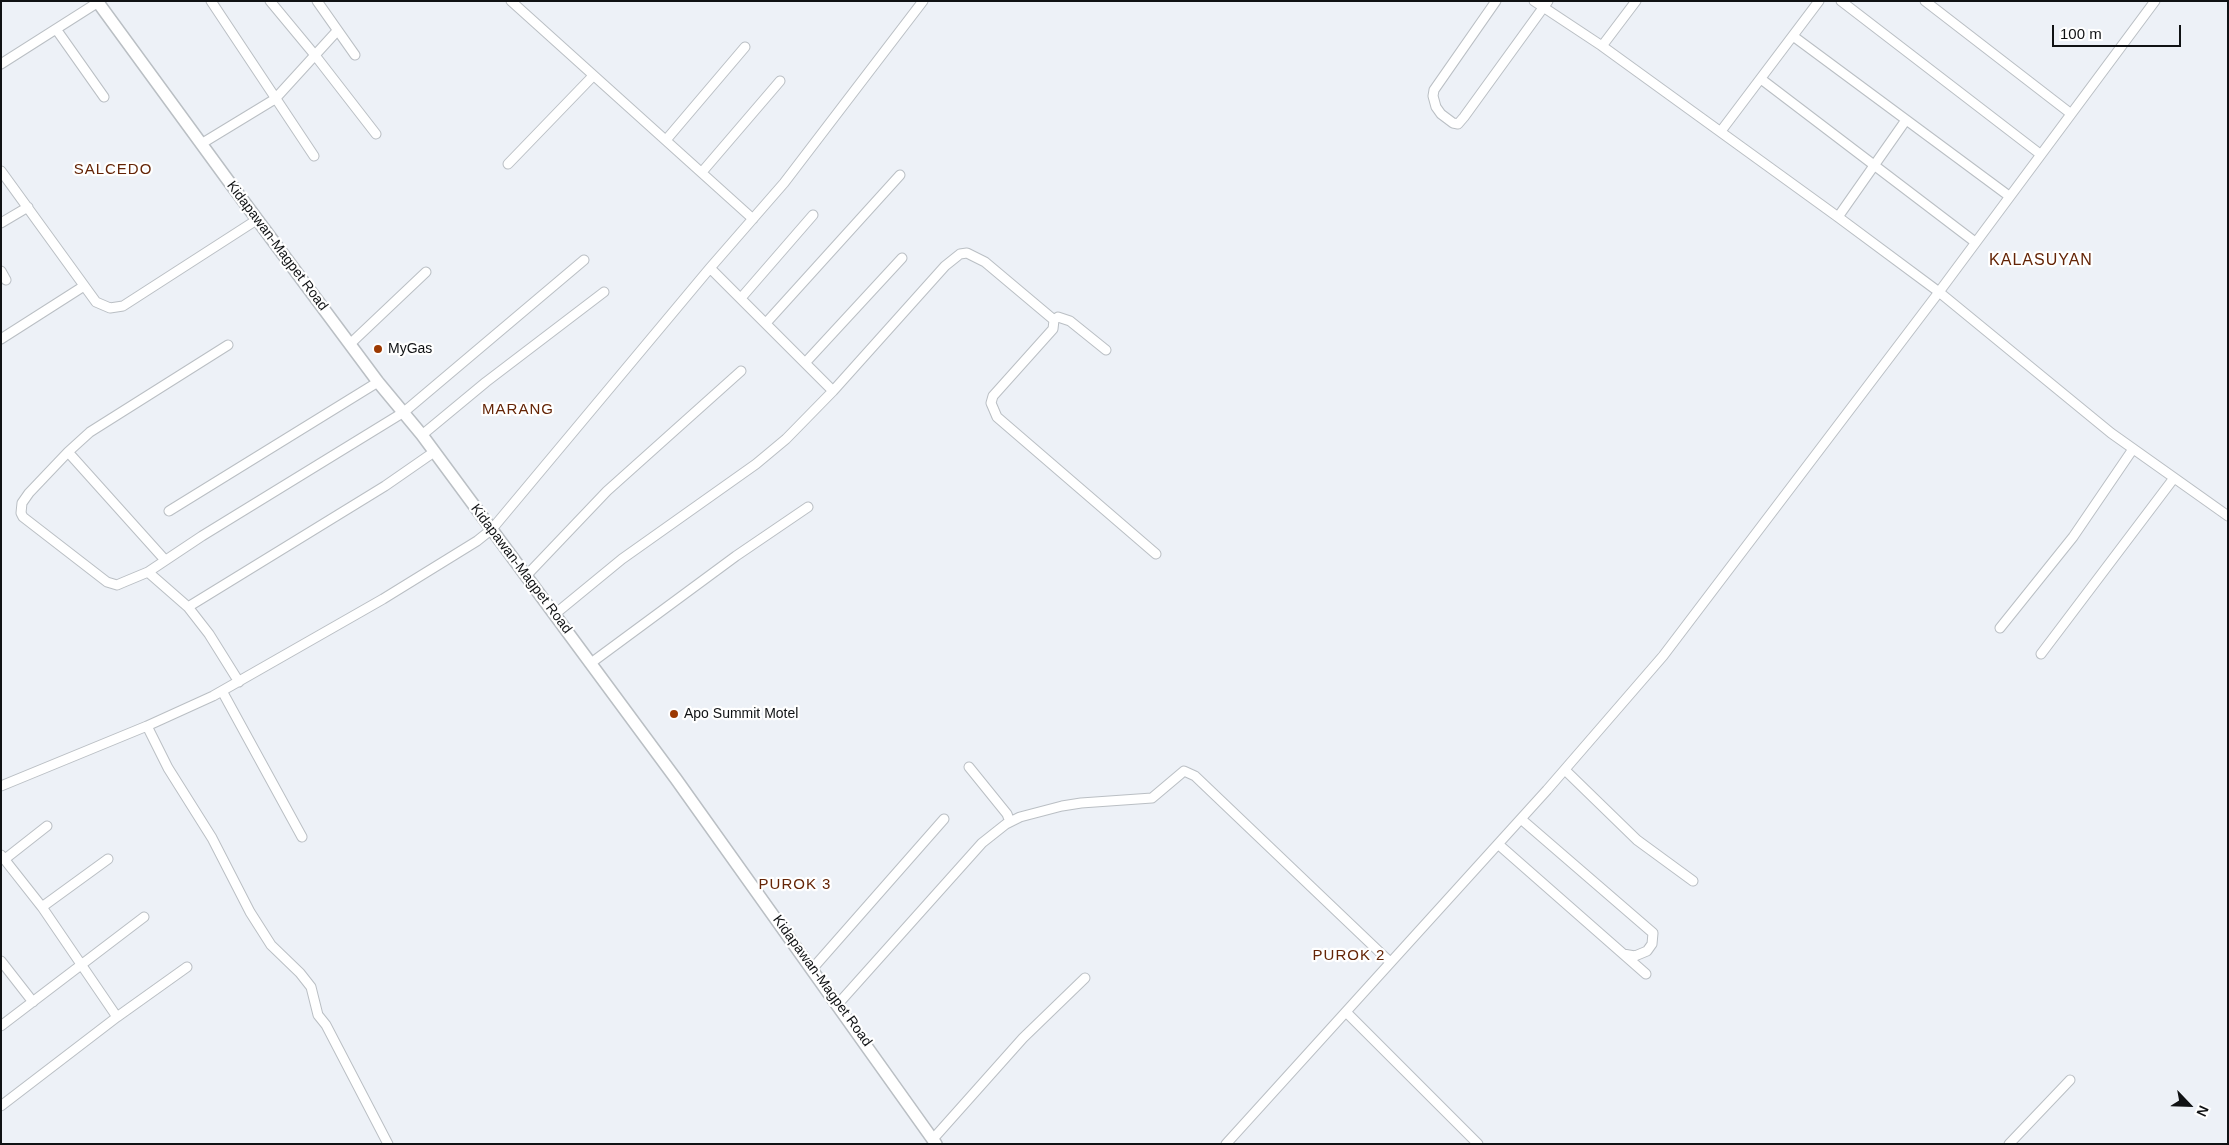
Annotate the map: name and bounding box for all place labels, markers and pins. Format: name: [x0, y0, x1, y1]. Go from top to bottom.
place label: MyGas: [388, 341, 432, 357]
marker: MyGas: [372, 343, 384, 355]
place label: Apo Summit Motel: [684, 706, 798, 722]
marker: Apo Summit Motel: [668, 708, 680, 720]

